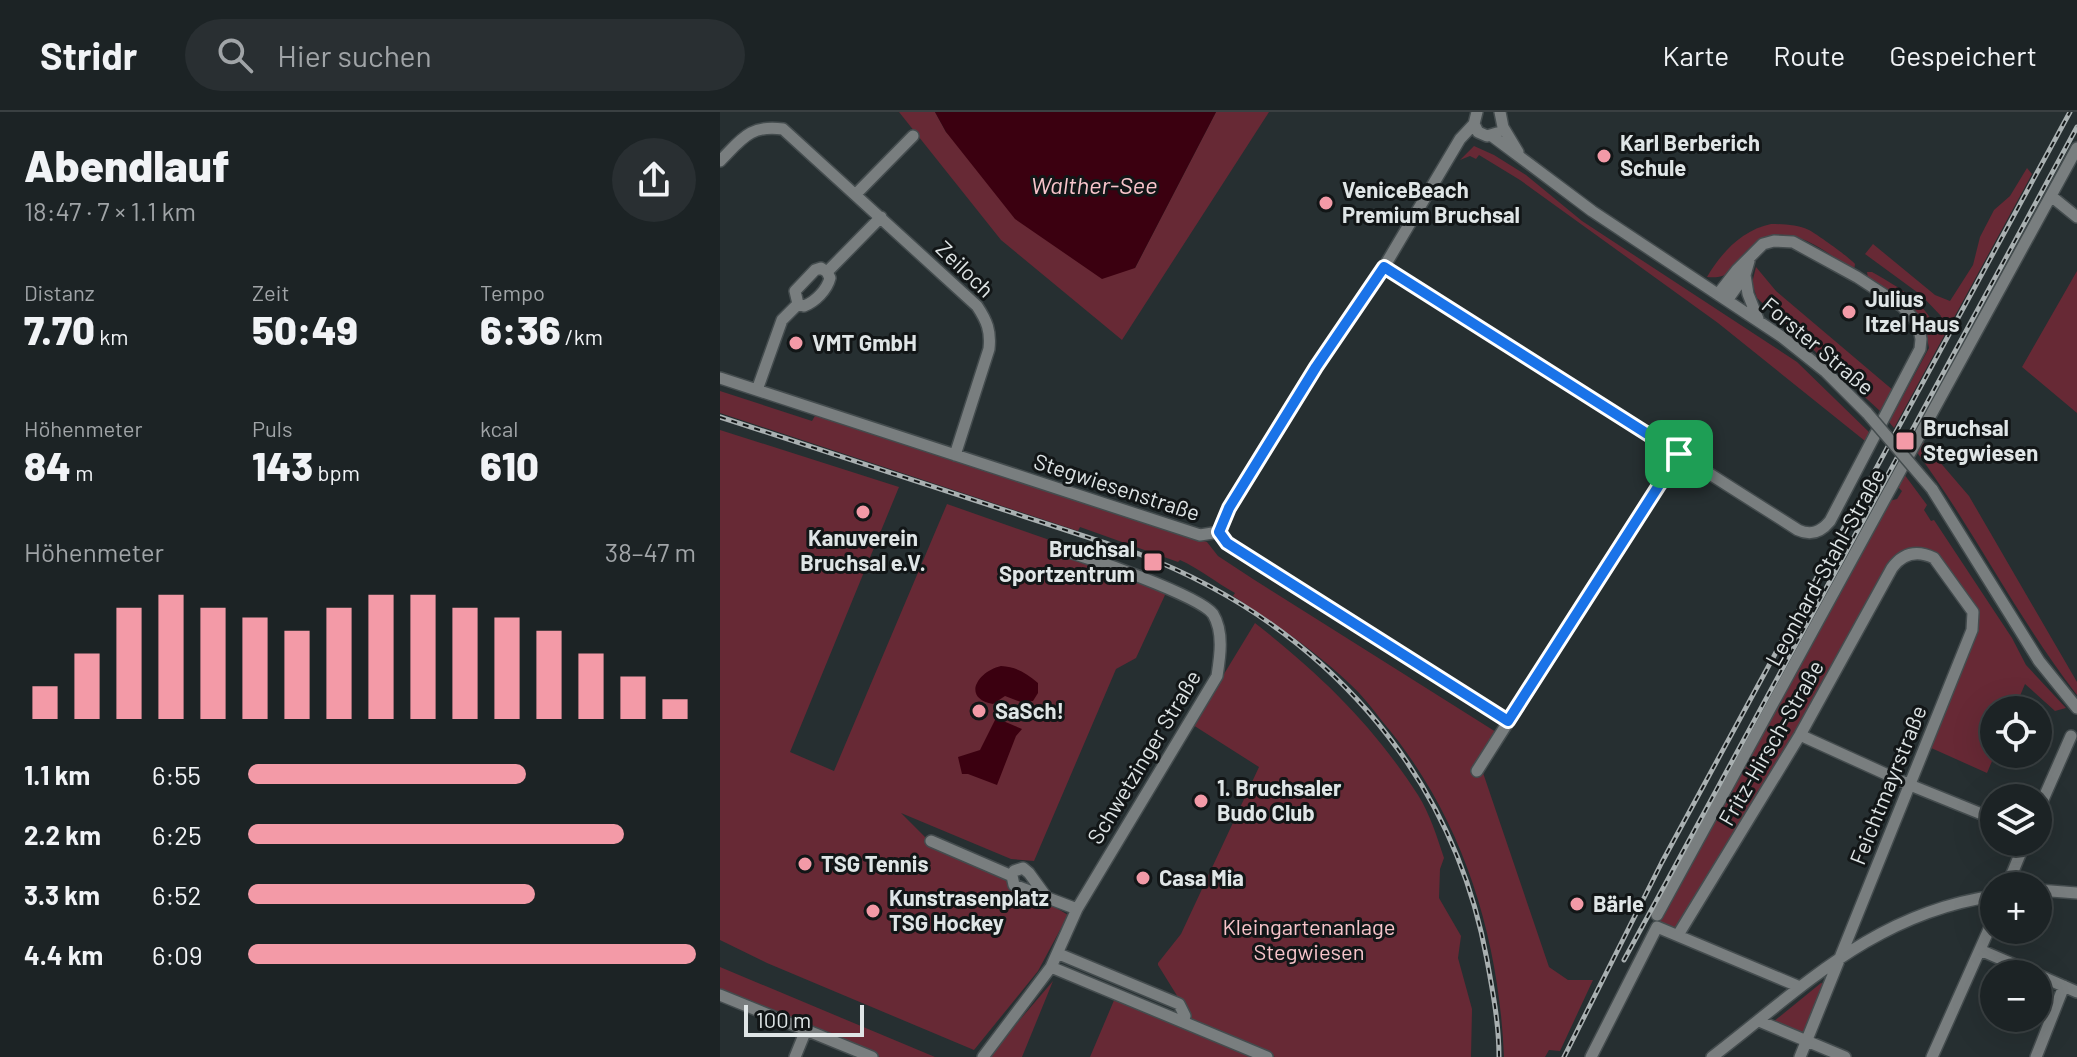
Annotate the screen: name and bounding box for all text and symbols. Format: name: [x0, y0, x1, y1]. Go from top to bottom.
search box: [185, 19, 745, 91]
text: Stridr: [40, 32, 137, 78]
icon: search: [213, 33, 257, 77]
text: Hier suchen: [277, 37, 432, 73]
text: Karte: [1663, 38, 1729, 72]
text: Route: [1773, 38, 1845, 72]
text: Gespeichert: [1889, 38, 2037, 72]
place label: Karl Berberich Schule: [1620, 129, 1760, 180]
text: Abendlauf: [24, 138, 229, 191]
button: share: [612, 138, 696, 222]
marker: Karl Berberich Schule: [1595, 147, 1613, 165]
water label: Walther-See: [1031, 170, 1157, 199]
place label: VeniceBeach Premium Bruchsal: [1342, 176, 1520, 227]
marker: VeniceBeach Premium Bruchsal: [1317, 194, 1335, 212]
text: 18:47 · 7 × 1.1 km: [24, 195, 196, 226]
street label: Zeiloch: [932, 235, 1000, 302]
text: Distanz: [24, 279, 95, 305]
text: Zeit: [252, 279, 289, 305]
text: Tempo: [480, 279, 545, 305]
place label: Julius Itzel Haus: [1865, 285, 1960, 336]
street label: Forster Straße: [1757, 291, 1880, 400]
marker: Julius Itzel Haus: [1840, 303, 1858, 321]
text: 7.70: [24, 305, 95, 353]
text: 50:49: [252, 305, 358, 353]
text: 6:36: [480, 305, 560, 353]
text: km: [95, 323, 129, 349]
text: /km: [560, 323, 603, 349]
place label: VMT GmbH: [812, 329, 917, 355]
marker: VMT GmbH: [787, 334, 805, 352]
place label: Bruchsal Stegwiesen: [1923, 414, 2038, 465]
text: Höhenmeter: [24, 415, 143, 441]
text: Puls: [252, 415, 292, 441]
text: kcal: [480, 415, 518, 441]
pin: [1645, 420, 1713, 488]
marker: Bruchsal Stegwiesen: [1894, 430, 1916, 452]
icon: arrive: [1657, 432, 1701, 476]
text: 84: [24, 441, 71, 489]
text: 143: [252, 441, 313, 489]
text: 610: [480, 441, 539, 489]
street label: Stegwiesenstraße: [1031, 447, 1204, 525]
text: m: [71, 459, 94, 485]
text: bpm: [313, 459, 360, 485]
street label: Leonhard-Stahl-Straße: [1759, 463, 1889, 670]
marker: Kanuverein Bruchsal e.V.: [854, 503, 872, 521]
place label: Kanuverein Bruchsal e.V.: [800, 524, 926, 575]
place label: Bruchsal Sportzentrum: [999, 535, 1135, 586]
text: Höhenmeter: [24, 536, 164, 567]
text: 38–47 m: [605, 536, 696, 567]
marker: Bruchsal Sportzentrum: [1142, 551, 1164, 573]
street label: Fritz-Hirsch-Straße: [1712, 655, 1828, 830]
street label: Schwetzinger Straße: [1081, 665, 1205, 848]
map controls: [1980, 696, 2052, 1032]
button: locate: [1980, 696, 2052, 768]
place label: SaSch!: [995, 697, 1064, 723]
street label: Feichtmayrstraße: [1843, 701, 1931, 868]
marker: SaSch!: [970, 702, 988, 720]
text: 1.1 km: [24, 759, 90, 790]
text: 6:55: [152, 759, 201, 790]
place label: 1. Bruchsaler Budo Club: [1217, 774, 1342, 825]
button: layers: [1980, 784, 2052, 856]
marker: 1. Bruchsaler Budo Club: [1192, 792, 1210, 810]
text: 2.2 km: [24, 819, 101, 850]
text: 6:25: [152, 819, 202, 850]
place label: TSG Tennis: [821, 850, 928, 876]
marker: TSG Tennis: [796, 855, 814, 873]
place label: Casa Mia: [1159, 864, 1244, 890]
marker: Casa Mia: [1134, 869, 1152, 887]
button: +: [1980, 872, 2052, 944]
text: 3.3 km: [24, 879, 100, 910]
text: 6:52: [152, 879, 202, 910]
place label: Kunstrasenplatz TSG Hockey: [889, 884, 1049, 935]
place label: Bärle: [1593, 890, 1644, 916]
marker: Bärle: [1568, 895, 1586, 913]
marker: Kunstrasenplatz TSG Hockey: [864, 902, 882, 920]
park label: Kleingartenanlage Stegwiesen: [1222, 913, 1396, 964]
text: 4.4 km: [24, 939, 103, 970]
text: 6:09: [152, 939, 202, 970]
button: −: [1980, 960, 2052, 1032]
scale bar: [744, 1001, 864, 1037]
text: 100 m: [756, 1006, 811, 1032]

